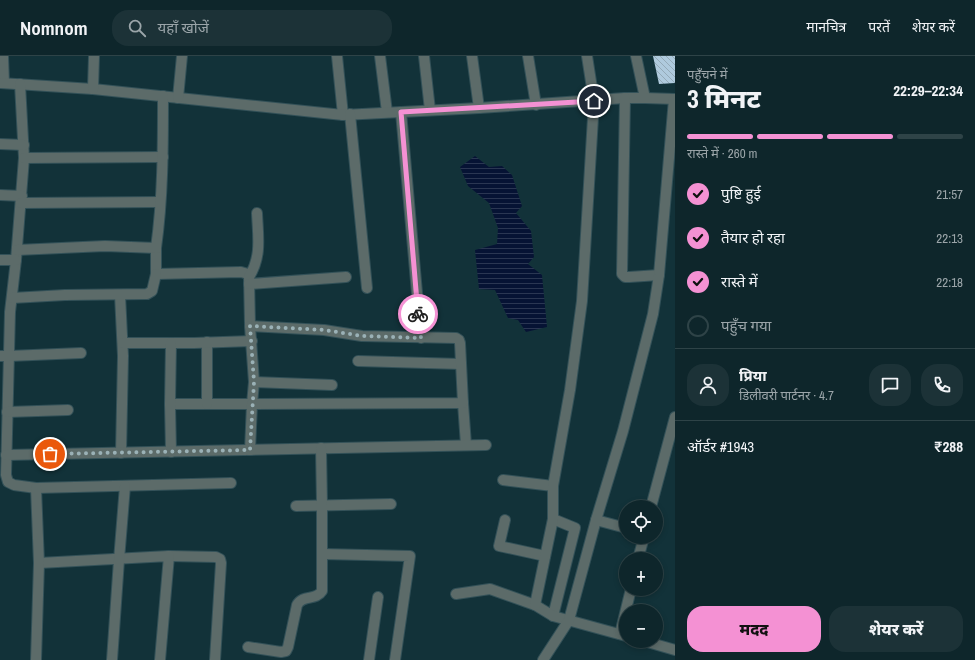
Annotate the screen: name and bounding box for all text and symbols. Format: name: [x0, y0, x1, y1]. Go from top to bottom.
search box: [112, 10, 392, 46]
text: Nomnom: [20, 15, 88, 41]
icon: search: [126, 17, 148, 39]
text: यहाँ खोजें: [158, 17, 209, 38]
text: मानचित्र: [806, 18, 846, 36]
text: परतें: [868, 18, 890, 36]
text: शेयर करें: [912, 18, 955, 36]
text: पहुँचने में: [687, 66, 728, 83]
text: 22:29–22:34: [893, 80, 963, 101]
text: 3 मिनट: [687, 81, 761, 116]
pin: [577, 84, 611, 118]
icon: home: [583, 90, 605, 112]
text: रास्ते में · 260 m: [687, 145, 757, 162]
icon: check: [687, 183, 709, 205]
text: पुष्टि हुई: [721, 183, 761, 204]
text: 21:57: [936, 186, 963, 203]
icon: check: [687, 227, 709, 249]
text: तैयार हो रहा: [721, 227, 785, 248]
text: 22:13: [936, 230, 963, 247]
icon: check: [687, 271, 709, 293]
text: रास्ते में: [721, 271, 758, 292]
text: 22:18: [936, 274, 963, 291]
courier: [398, 294, 438, 334]
icon: bike: [407, 303, 429, 325]
text: पहुँच गया: [721, 315, 771, 336]
button: person: [687, 364, 729, 406]
button: chat: [869, 364, 911, 406]
button: phone: [921, 364, 963, 406]
text: प्रिया: [739, 365, 767, 386]
text: डिलीवरी पार्टनर · 4.7: [739, 387, 834, 404]
text: ऑर्डर #1943: [687, 436, 754, 457]
text: ₹288: [934, 436, 963, 457]
pin: [33, 437, 67, 471]
icon: bag: [39, 443, 61, 465]
map controls: [619, 500, 663, 648]
button: locate: [619, 500, 663, 544]
button: +: [619, 552, 663, 596]
button: −: [619, 604, 663, 648]
button: मदद: [687, 606, 821, 652]
button: शेयर करें: [829, 606, 963, 652]

